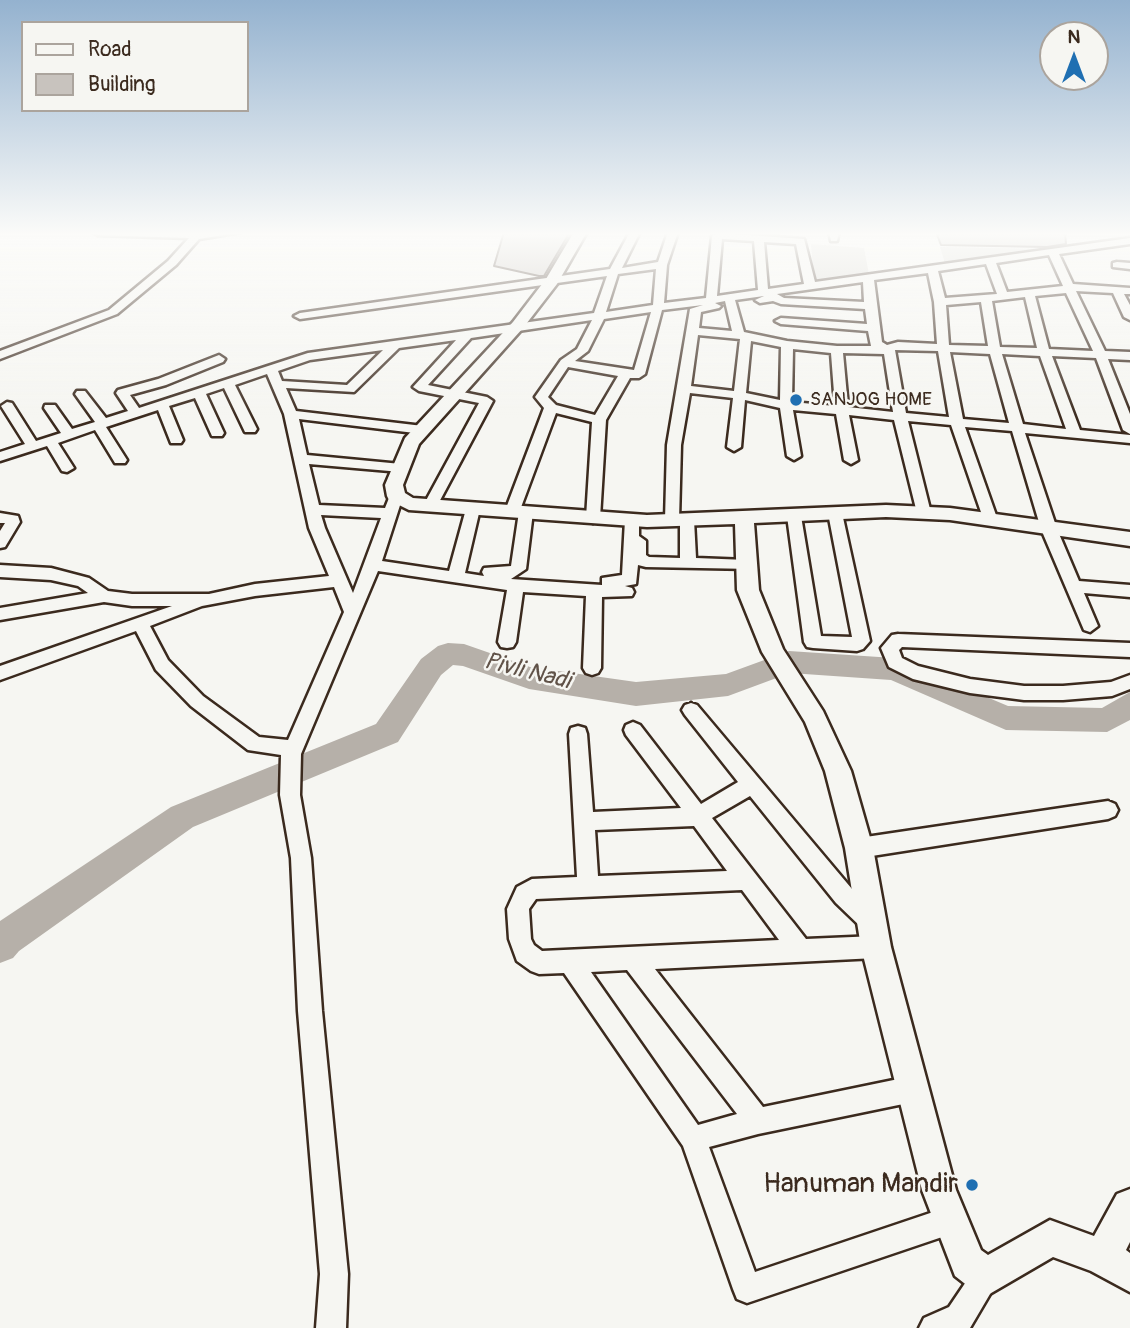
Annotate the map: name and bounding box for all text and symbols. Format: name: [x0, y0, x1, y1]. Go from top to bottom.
legend: [21, 21, 248, 112]
north arrow: [1039, 21, 1109, 91]
text: N: [1068, 25, 1080, 49]
text: Road: [88, 36, 132, 63]
text: Building: [88, 71, 155, 98]
place label: SANJOG HOME: [810, 389, 932, 411]
marker: SANJOG HOME: [788, 392, 804, 408]
water label: Pivli Nadi: [481, 647, 573, 697]
place label: Hanuman Mandir: [763, 1168, 958, 1202]
marker: Hanuman Mandir: [964, 1177, 980, 1193]

